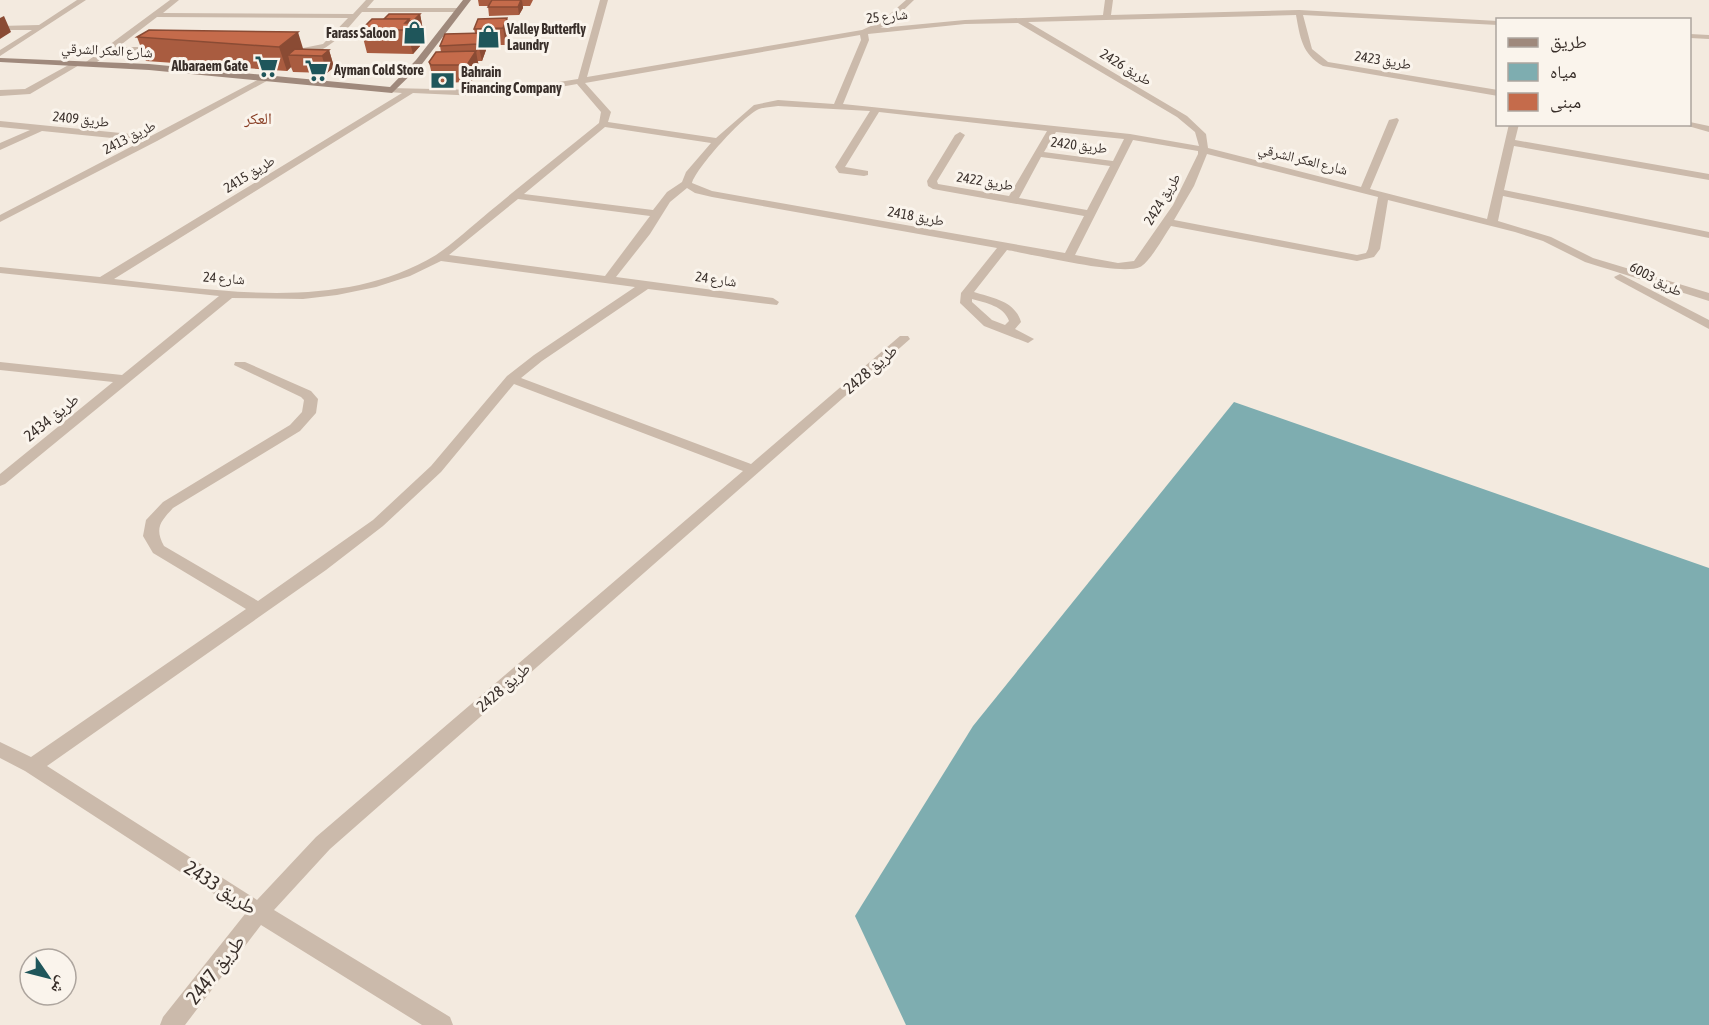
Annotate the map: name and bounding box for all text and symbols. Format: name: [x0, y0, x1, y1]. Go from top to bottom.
street label: شارع 25: [865, 6, 909, 28]
legend: [1496, 18, 1691, 126]
shop icon: Farass Saloon: [401, 20, 427, 46]
place label: Valley Butterfly Laundry: [506, 21, 586, 53]
shop icon: Valley Butterfly Laundry: [476, 24, 502, 50]
place label: Farass Saloon: [326, 25, 396, 41]
text: طريق: [1550, 31, 1587, 53]
street label: شارع العكر الشرقي: [61, 40, 153, 64]
street label: طريق 2426: [1096, 45, 1155, 90]
street label: طريق 2423: [1353, 48, 1412, 74]
supermarket icon: Albaraem Gate: [253, 53, 279, 79]
supermarket icon: Ayman Cold Store: [303, 57, 329, 83]
place label: Albaraem Gate: [170, 58, 248, 74]
text: مياه: [1550, 61, 1577, 82]
place label: Ayman Cold Store: [333, 62, 424, 78]
place label: Bahrain Financing Company: [461, 64, 562, 96]
bank icon: Bahrain Financing Company: [430, 67, 456, 93]
text: مبنى: [1550, 91, 1581, 113]
street label: طريق 2409: [52, 108, 110, 132]
district label: العكر: [243, 109, 272, 128]
street label: طريق 2413: [100, 117, 159, 159]
street label: طريق 2420: [1050, 134, 1108, 158]
street label: شارع العكر الشرقي: [1256, 140, 1349, 181]
street label: طريق 2415: [221, 152, 278, 198]
street label: طريق 2422: [955, 169, 1014, 195]
street label: طريق 2424: [1140, 170, 1185, 229]
street label: طريق 2418: [886, 203, 945, 231]
street label: طريق 6003: [1626, 259, 1685, 301]
street label: شارع 24: [694, 268, 738, 292]
street label: شارع 24: [202, 269, 245, 289]
street label: طريق 2428: [840, 341, 902, 399]
street label: طريق 2434: [20, 390, 83, 446]
street label: طريق 2428: [473, 659, 535, 717]
street label: طريق 2433: [180, 855, 261, 920]
street label: طريق 2447: [181, 930, 250, 1009]
north arrow: [18, 947, 78, 1007]
text: ش: [47, 973, 73, 998]

